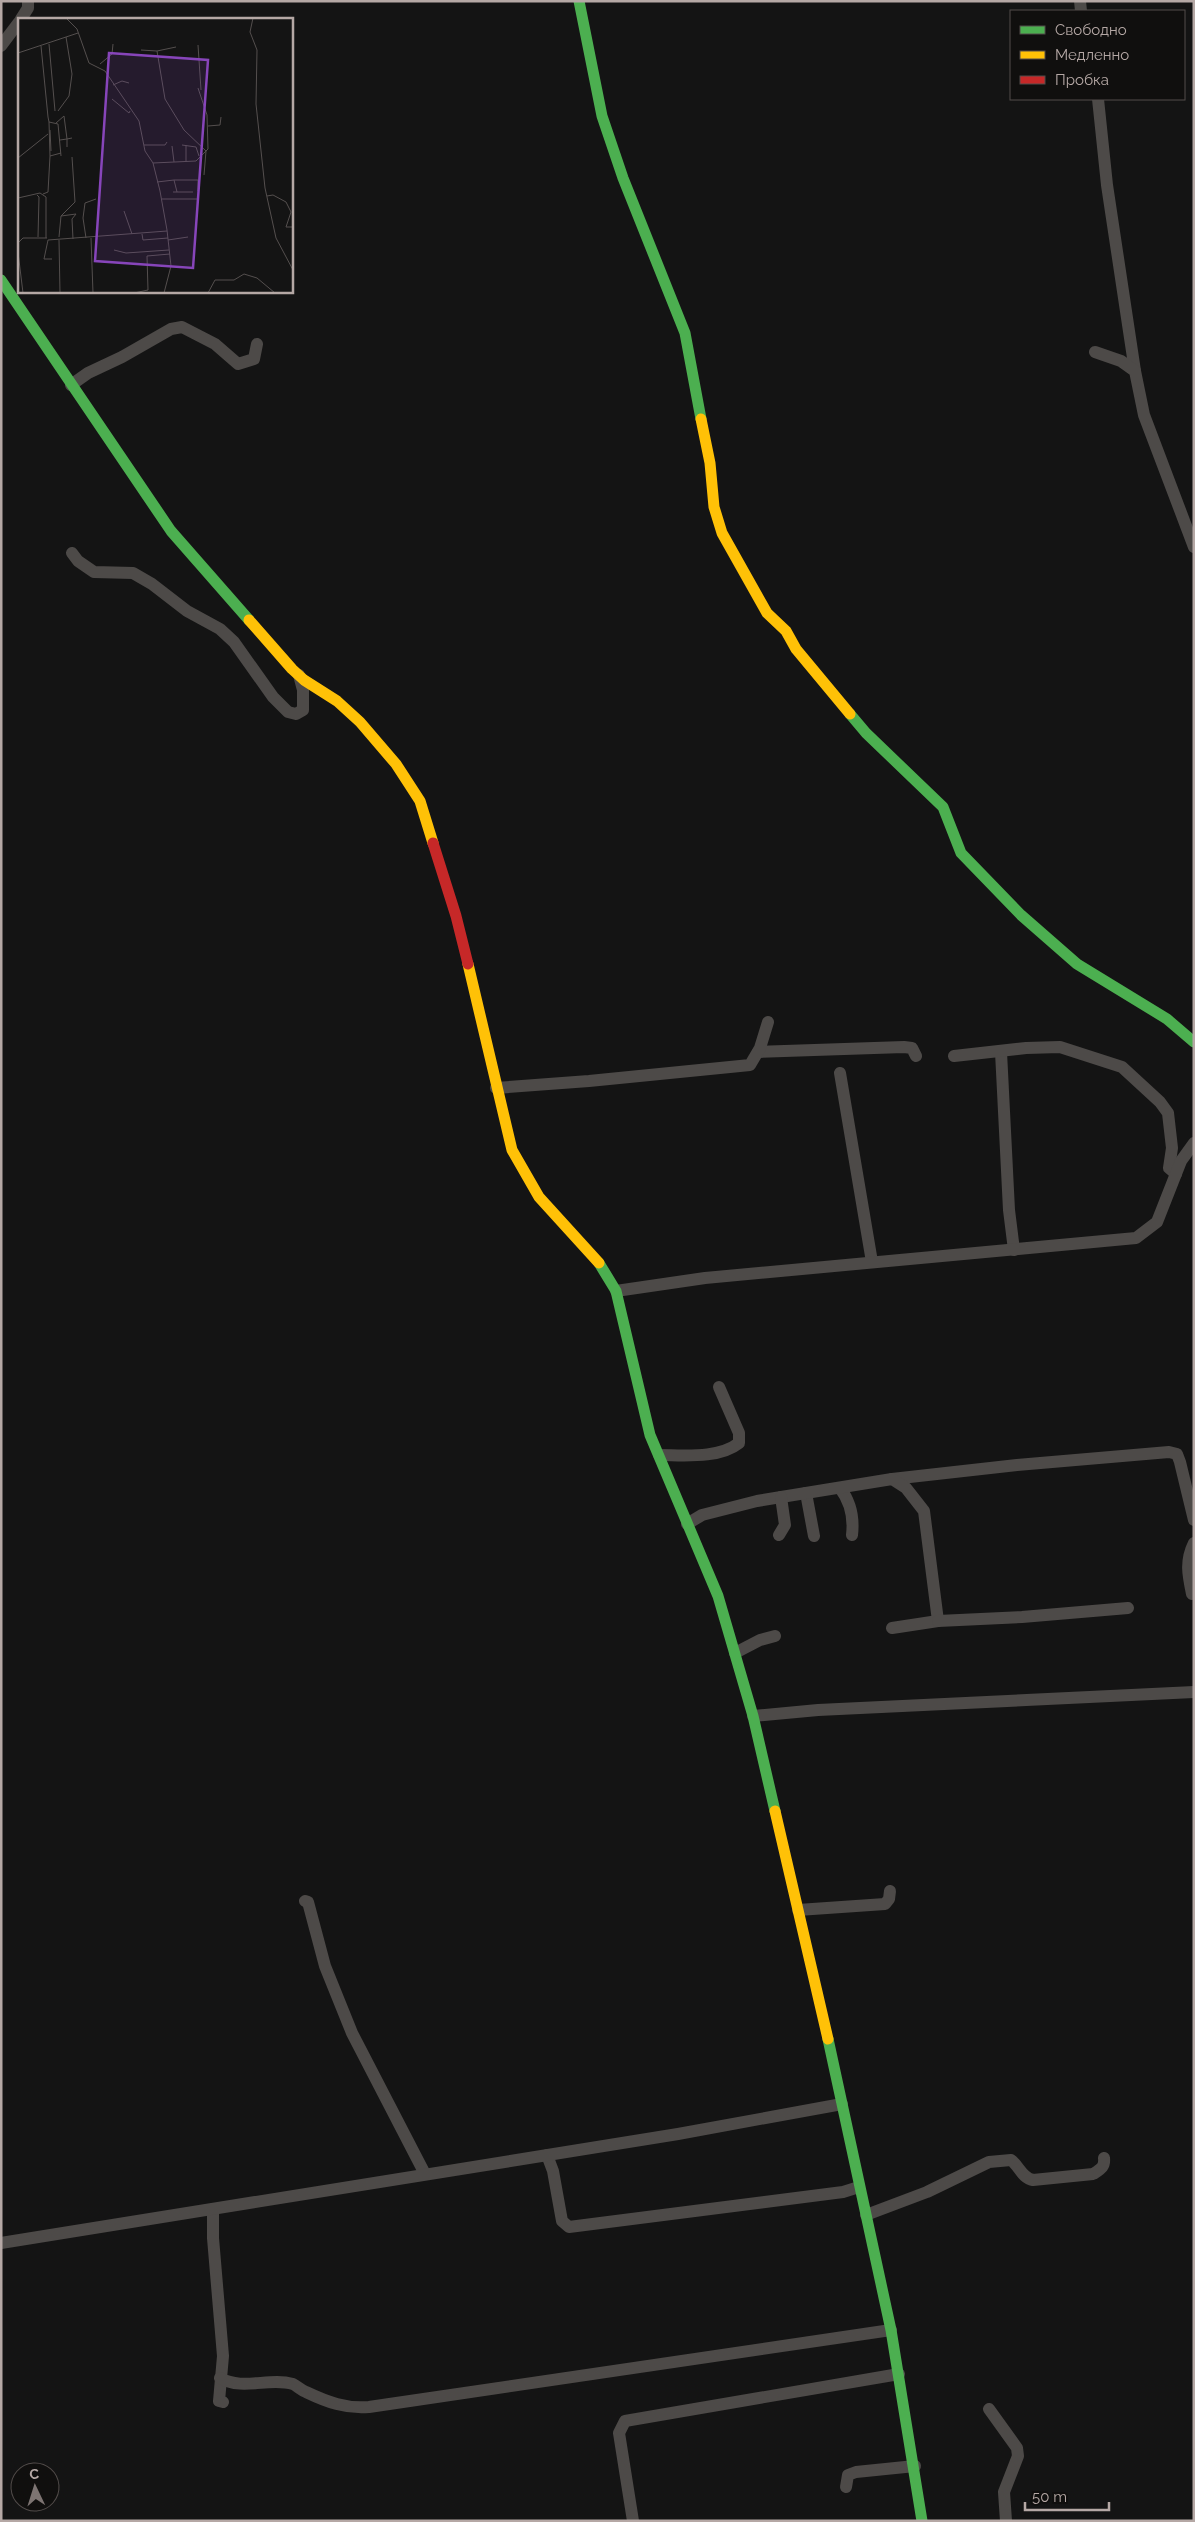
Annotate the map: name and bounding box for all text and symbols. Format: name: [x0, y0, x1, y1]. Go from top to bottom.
legend: [1010, 10, 1185, 100]
inset map: [18, 18, 292, 292]
text: Свободно: [1055, 21, 1127, 39]
text: Медленно: [1055, 46, 1129, 64]
text: Пробка: [1055, 71, 1109, 89]
north arrow: [10, 2462, 60, 2512]
text: С: [29, 2466, 40, 2482]
scale bar: [1025, 2480, 1109, 2512]
text: 50 m: [1032, 2488, 1067, 2506]

